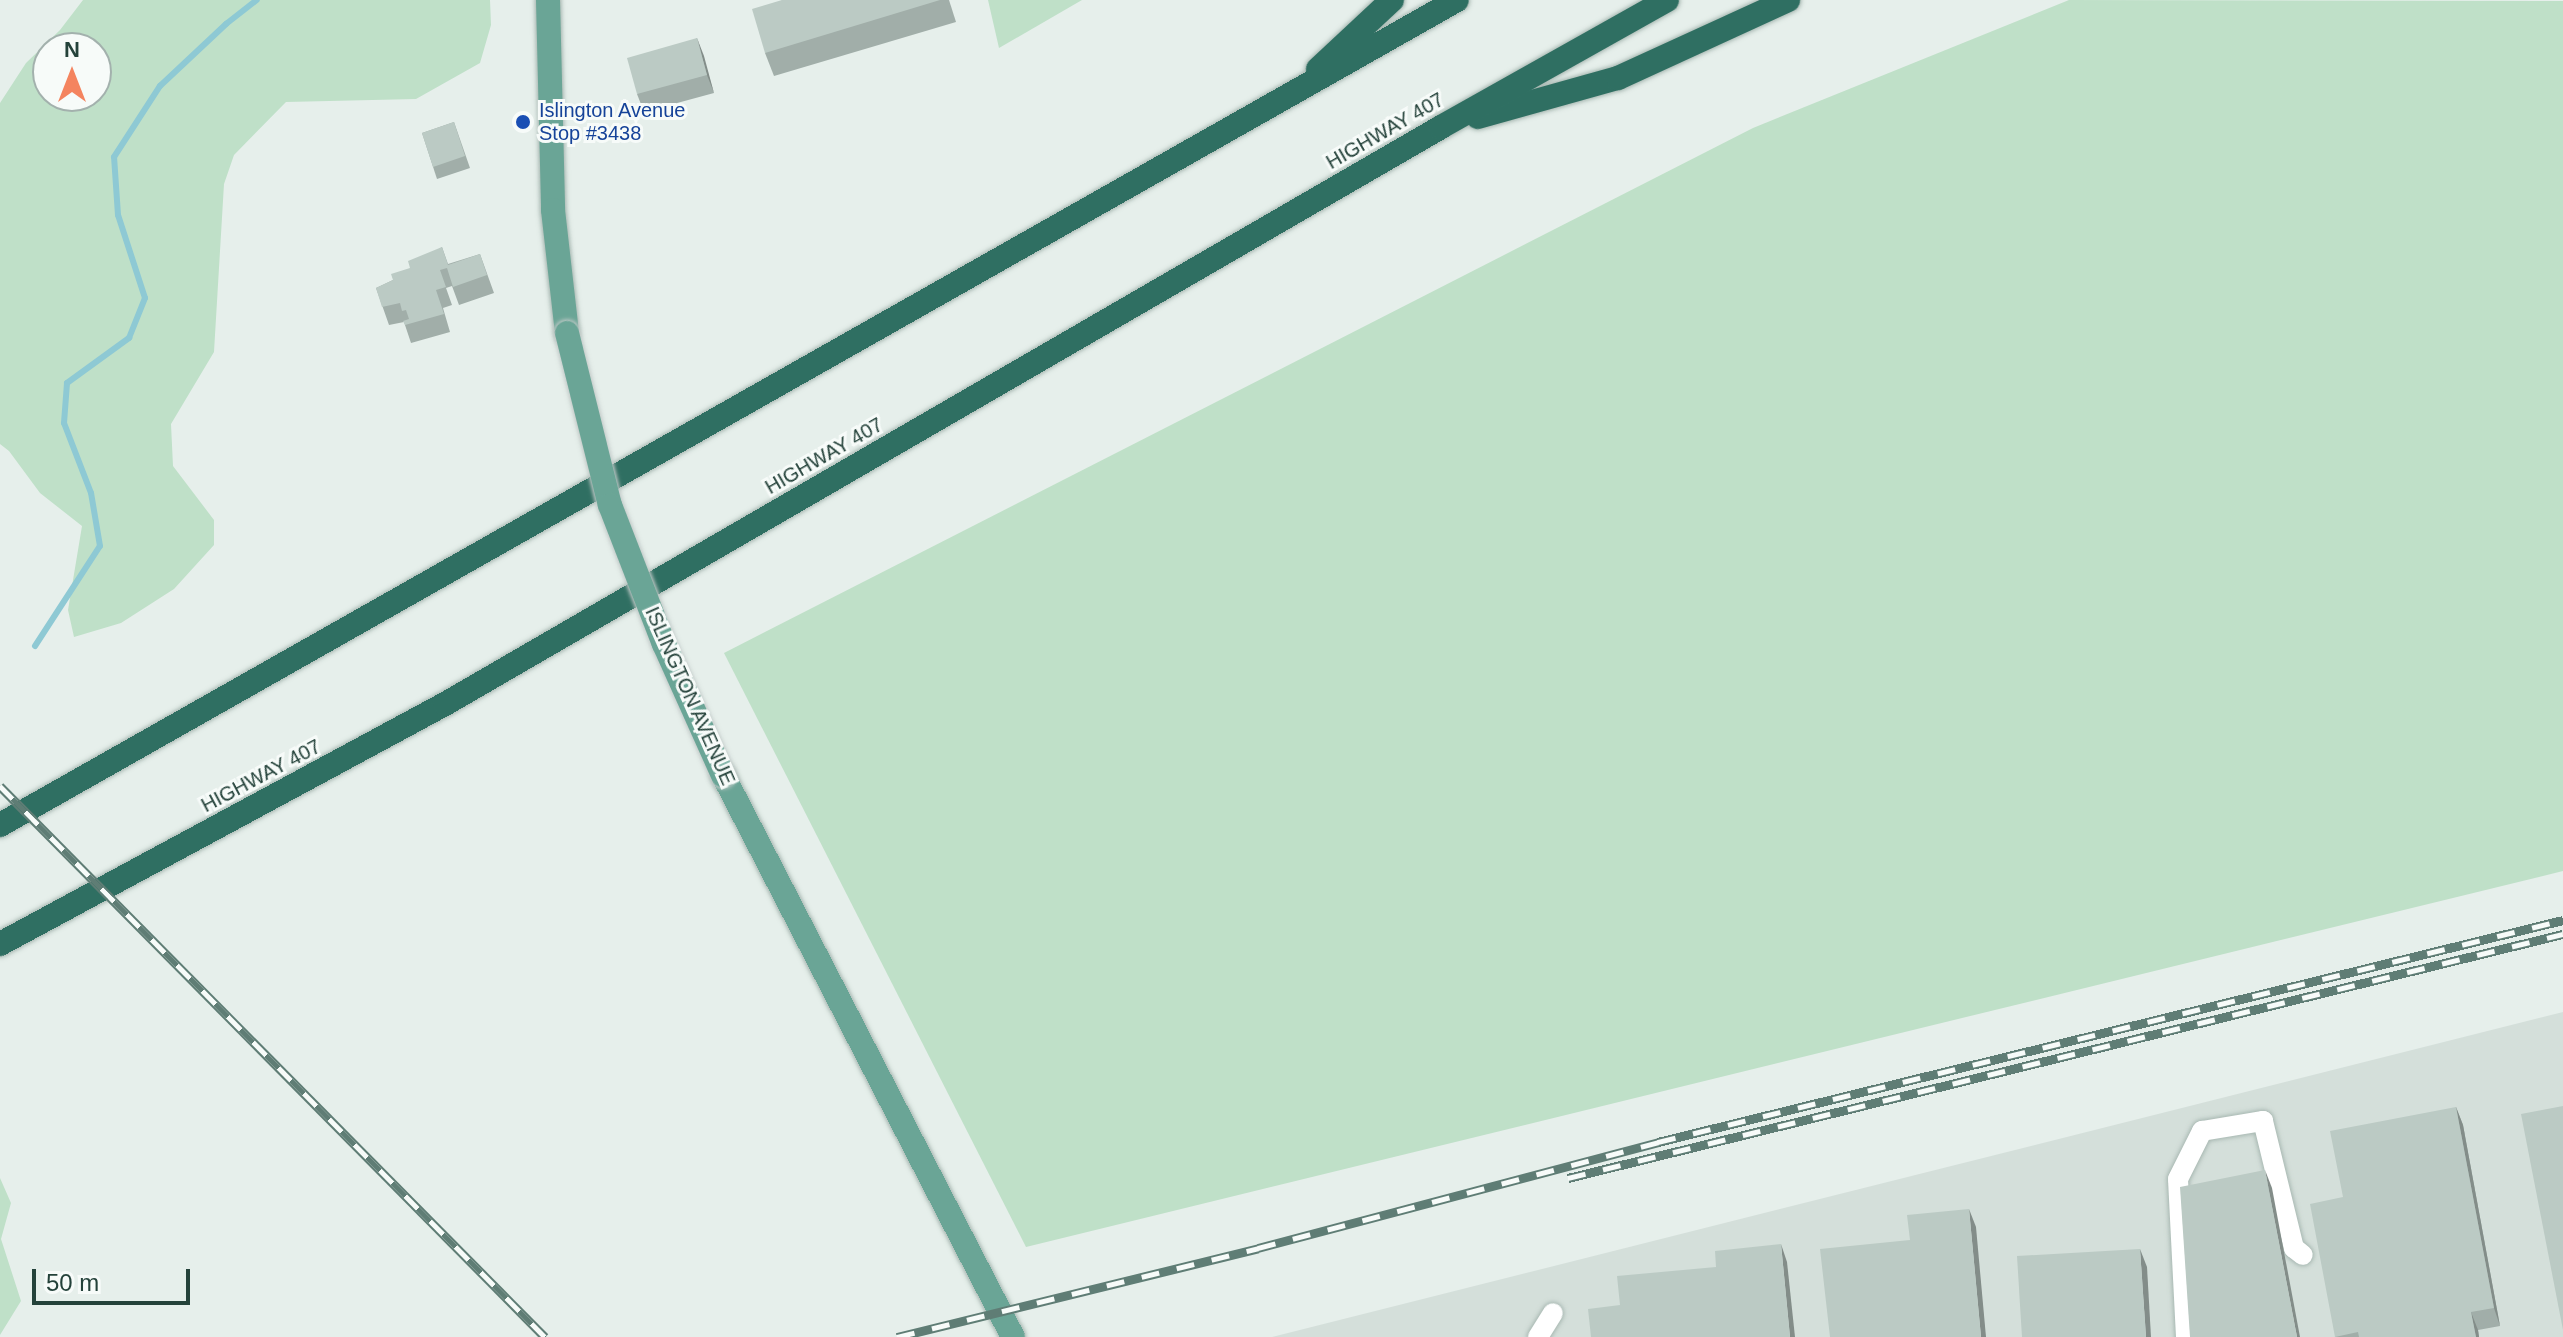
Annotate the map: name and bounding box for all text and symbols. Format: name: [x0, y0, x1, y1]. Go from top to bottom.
north arrow: [32, 32, 112, 112]
text: N: [64, 37, 80, 62]
street label: HIGHWAY 407: [1322, 88, 1448, 174]
place label: Islington Avenue Stop #3438: [539, 98, 687, 145]
marker: Islington Avenue Stop #3438: [514, 113, 532, 131]
street label: HIGHWAY 407: [761, 413, 887, 499]
street label: ISLINGTON AVENUE: [640, 603, 740, 789]
street label: HIGHWAY 407: [197, 734, 325, 818]
scale bar: [36, 1253, 194, 1303]
text: 50 m: [46, 1269, 99, 1296]

